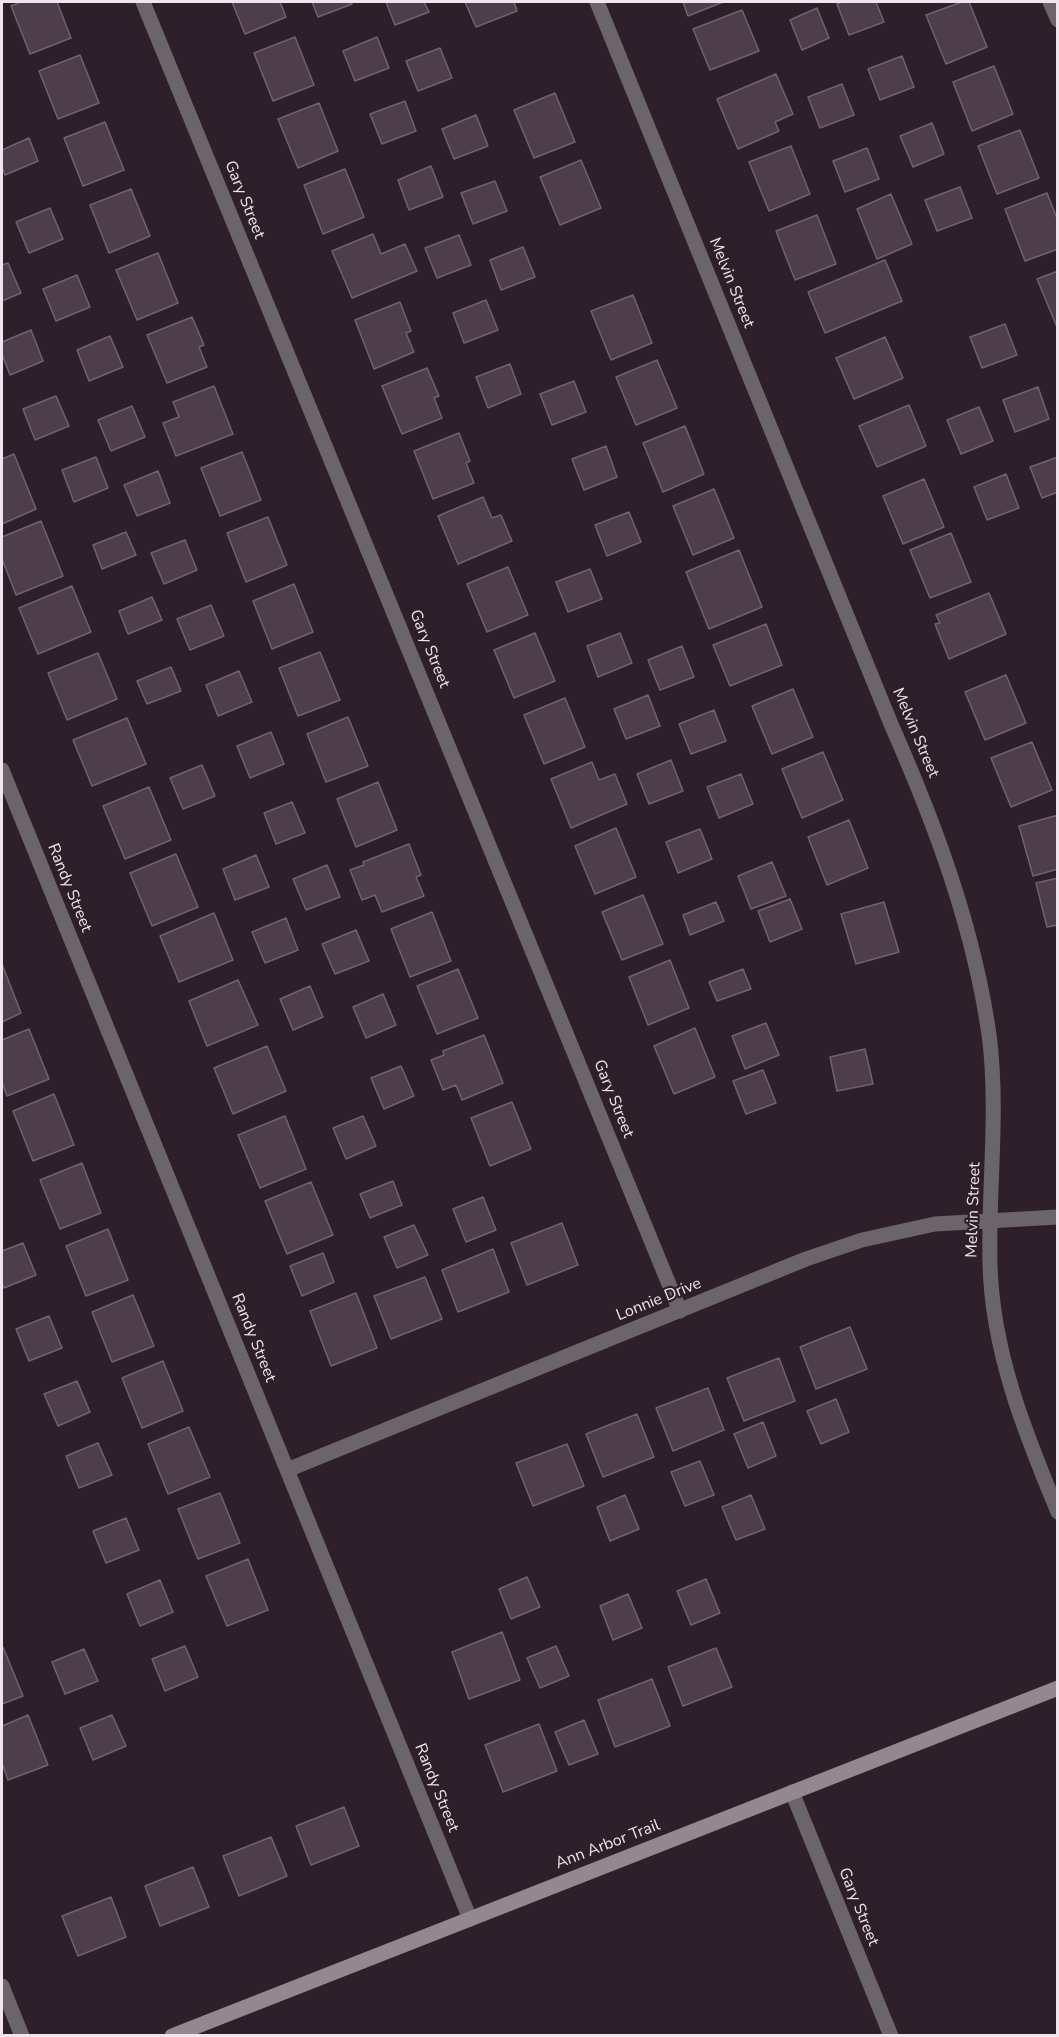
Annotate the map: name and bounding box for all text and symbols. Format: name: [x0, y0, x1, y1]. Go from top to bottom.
street label: Gary Street: [220, 158, 268, 242]
street label: Melvin Street: [704, 235, 758, 331]
street label: Gary Street: [405, 607, 453, 691]
street label: Melvin Street: [887, 685, 943, 781]
street label: Randy Street: [43, 841, 95, 935]
street label: Gary Street: [589, 1057, 637, 1141]
street label: Melvin Street: [963, 1162, 985, 1258]
street label: Lonnie Drive: [614, 1274, 704, 1326]
street label: Randy Street: [227, 1291, 279, 1385]
street label: Randy Street: [410, 1741, 462, 1835]
street label: Ann Arbor Trail: [553, 1816, 663, 1874]
street label: Gary Street: [834, 1865, 882, 1949]

